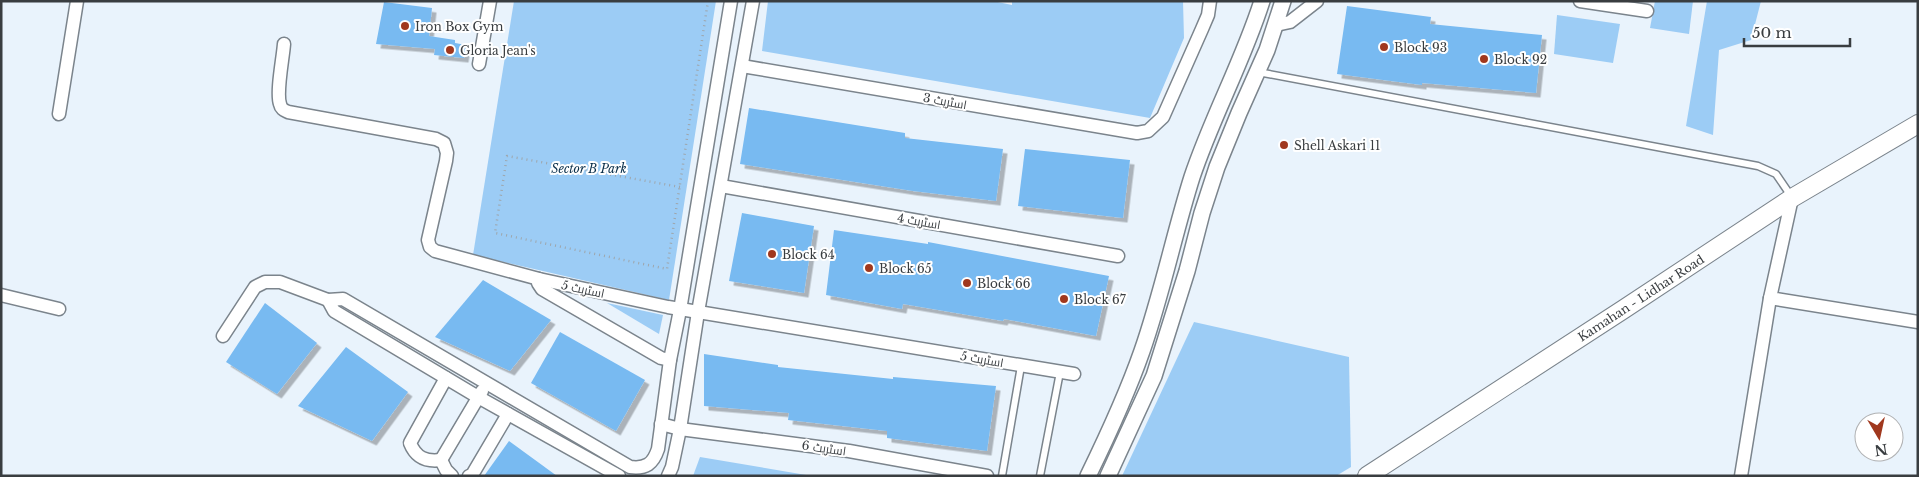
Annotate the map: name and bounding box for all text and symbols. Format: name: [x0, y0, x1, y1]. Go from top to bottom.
scale bar: [1744, 15, 1850, 47]
place label: Iron Box Gym: [415, 19, 503, 34]
marker: Iron Box Gym: [399, 20, 411, 32]
text: 50 m: [1752, 23, 1792, 42]
place label: Block 93: [1394, 40, 1447, 55]
marker: Block 93: [1378, 41, 1390, 53]
place label: Gloria Jean's: [460, 43, 536, 58]
marker: Gloria Jean's: [444, 44, 456, 56]
place label: Block 92: [1494, 52, 1547, 67]
marker: Block 92: [1478, 53, 1490, 65]
street label: اسٹریٹ 3: [922, 90, 968, 112]
place label: Shell Askari 11: [1294, 138, 1380, 153]
marker: Shell Askari 11: [1278, 139, 1290, 151]
park label: Sector B Park: [551, 161, 627, 176]
street label: اسٹریٹ 4: [896, 210, 942, 232]
place label: Block 64: [782, 247, 835, 262]
marker: Block 64: [766, 248, 778, 260]
street label: Kamahan - Lidhar Road: [1575, 251, 1707, 345]
place label: Block 65: [879, 261, 932, 276]
marker: Block 65: [863, 262, 875, 274]
place label: Block 66: [977, 276, 1031, 291]
street label: اسٹریٹ 5: [560, 277, 606, 301]
marker: Block 66: [961, 277, 973, 289]
place label: Block 67: [1074, 292, 1127, 307]
marker: Block 67: [1058, 293, 1070, 305]
street label: اسٹریٹ 5: [959, 348, 1005, 370]
north arrow: [1854, 412, 1904, 462]
street label: اسٹریٹ 6: [801, 437, 847, 459]
text: N: [1873, 440, 1889, 460]

